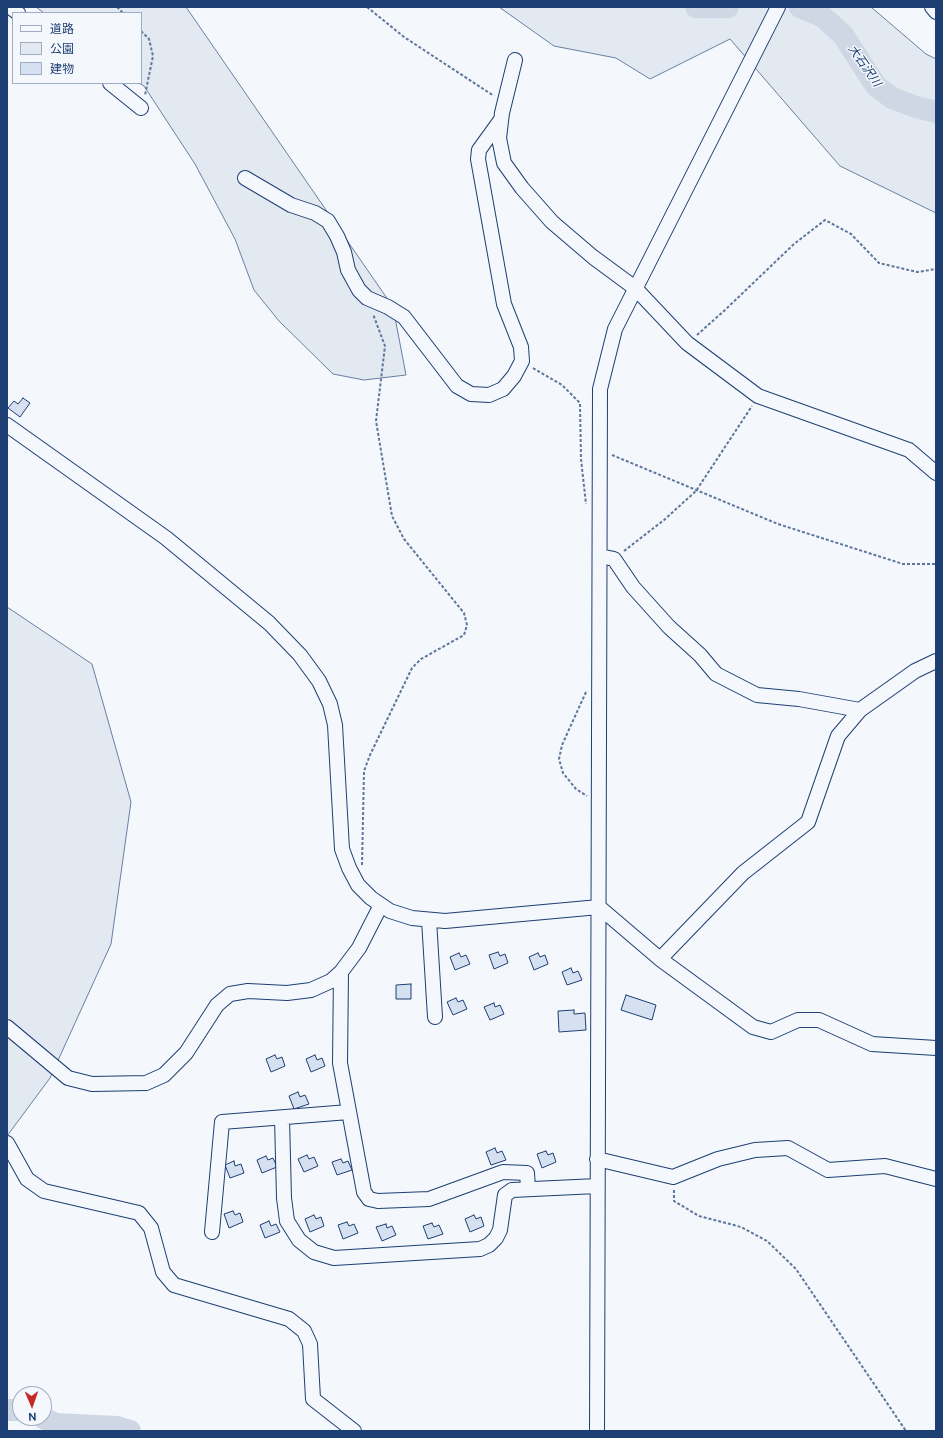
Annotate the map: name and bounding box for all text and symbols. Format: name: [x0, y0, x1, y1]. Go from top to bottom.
legend: [12, 12, 142, 84]
text: 道路: [50, 21, 74, 37]
text: 公園: [50, 41, 74, 57]
water label: 大石沢川: [844, 42, 884, 90]
text: 建物: [50, 61, 74, 77]
north arrow: [12, 1386, 52, 1426]
text: N: [28, 1410, 37, 1424]

